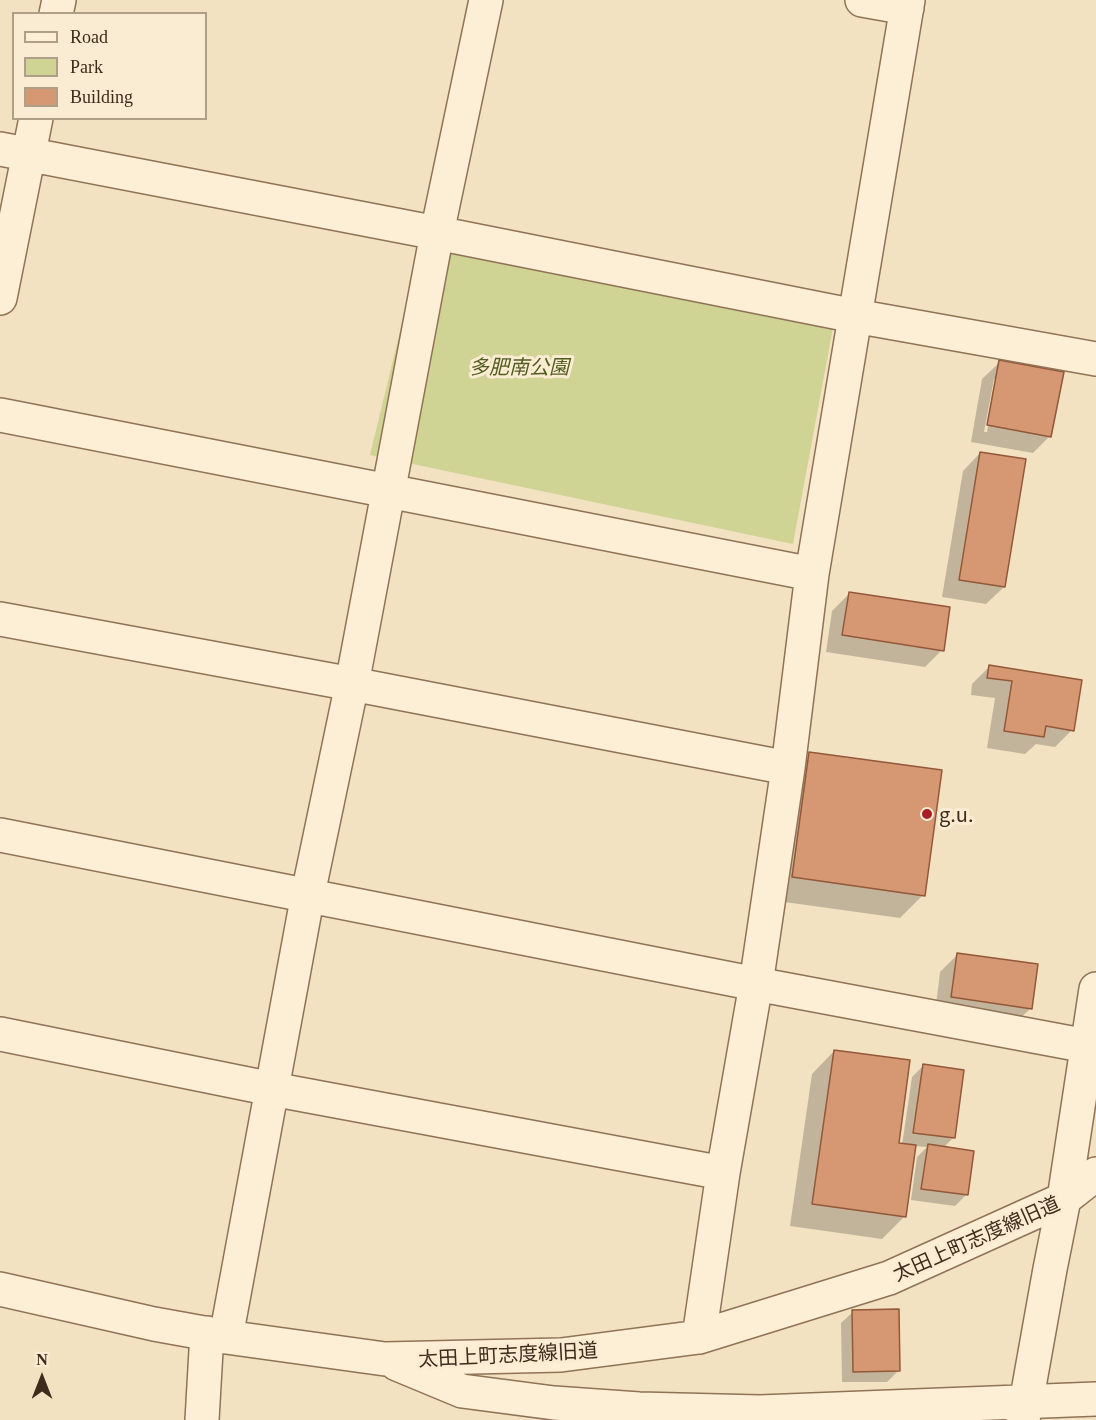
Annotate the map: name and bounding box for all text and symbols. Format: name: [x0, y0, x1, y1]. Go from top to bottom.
legend: [12, 12, 207, 120]
text: Road: [70, 27, 108, 47]
text: Park: [70, 57, 103, 77]
text: Building: [70, 87, 133, 107]
park label: 多肥南公園: [469, 354, 569, 378]
place label: g.u.: [939, 802, 974, 826]
marker: g.u.: [920, 807, 934, 821]
street label: 太田上町志度線旧道: [889, 1190, 1063, 1286]
street label: 太田上町志度線旧道: [417, 1337, 599, 1371]
north arrow: [12, 1348, 72, 1408]
text: N: [36, 1351, 48, 1368]

